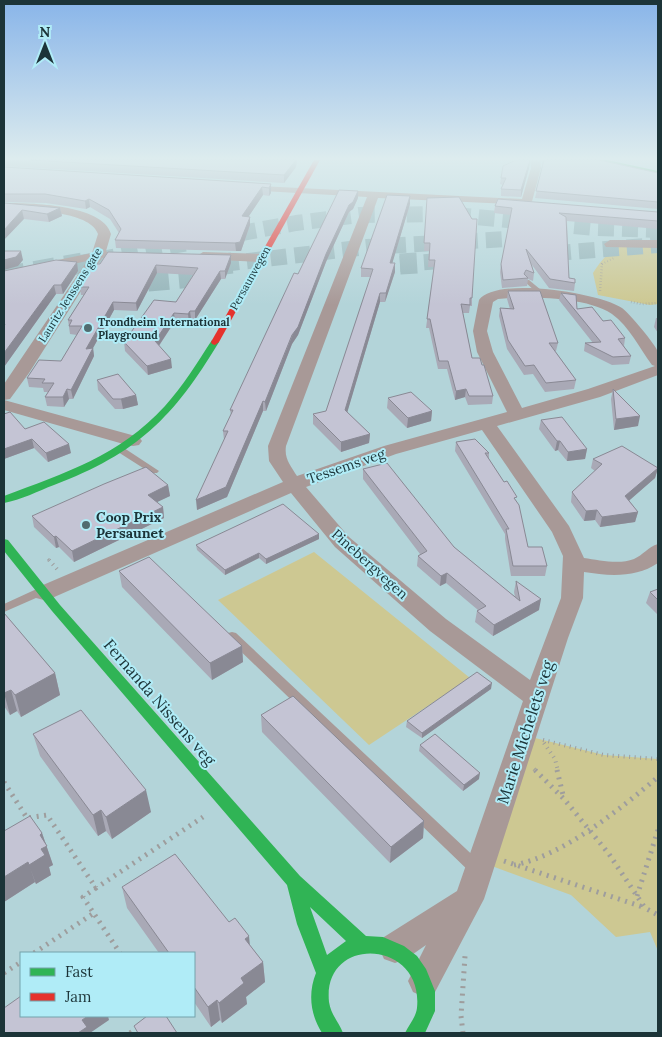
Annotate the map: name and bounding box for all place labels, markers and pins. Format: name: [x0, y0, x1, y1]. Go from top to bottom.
place label: Trondheim International Playground: [98, 315, 230, 342]
marker: Trondheim International Playground: [82, 322, 94, 334]
place label: Coop Prix Persaunet: [96, 508, 164, 542]
marker: Coop Prix Persaunet: [80, 519, 92, 531]

